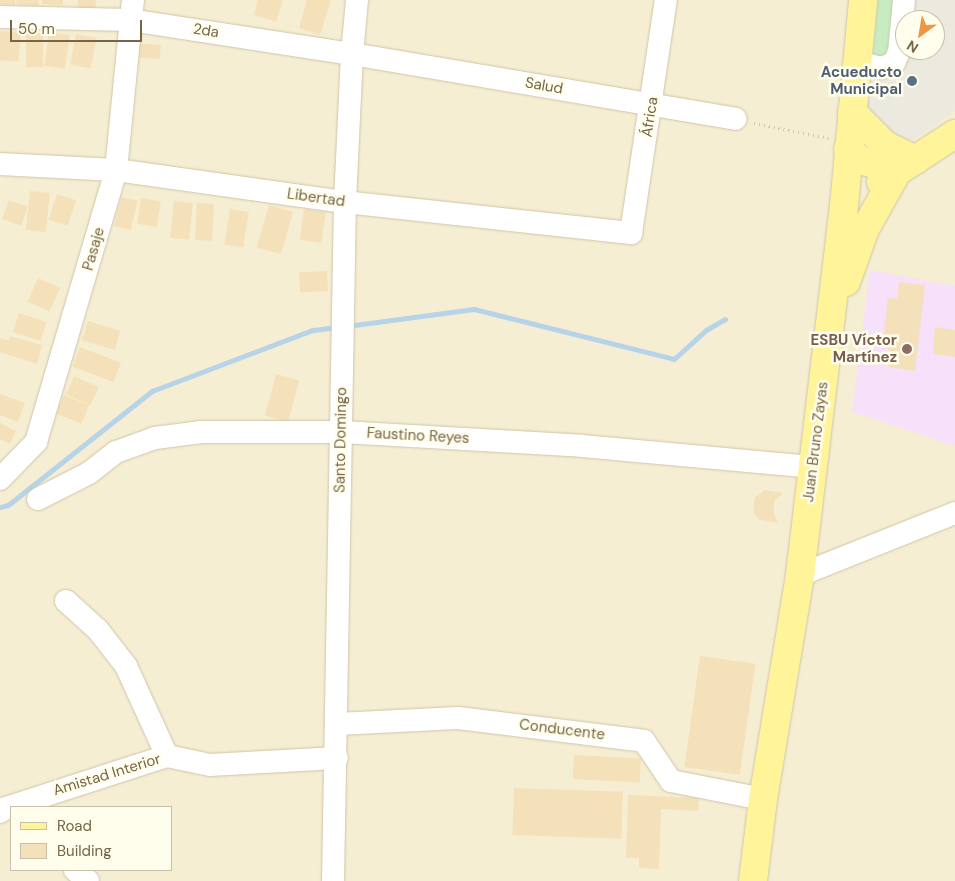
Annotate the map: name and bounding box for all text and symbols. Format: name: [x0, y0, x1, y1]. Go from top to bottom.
scale bar: [12, 10, 145, 42]
north arrow: [895, 10, 945, 60]
text: 50 m: [18, 19, 55, 39]
street label: 2da: [192, 20, 220, 42]
text: N: [903, 37, 922, 57]
place label: Acueducto Municipal: [821, 63, 902, 98]
street label: Salud: [524, 74, 564, 98]
marker: Acueducto Municipal: [906, 75, 918, 87]
street label: África: [638, 95, 662, 139]
street label: Libertad: [286, 185, 346, 211]
street label: Pasaje: [79, 225, 109, 273]
place label: ESBU Víctor Martínez: [811, 331, 897, 366]
marker: ESBU Víctor Martínez: [901, 343, 913, 355]
street label: Juan Bruno Zayas: [800, 381, 832, 503]
street label: Santo Domingo: [331, 387, 351, 493]
street label: Faustino Reyes: [366, 424, 470, 448]
street label: Conducente: [518, 716, 606, 744]
street label: Amistad Interior: [51, 750, 163, 800]
legend: [10, 806, 172, 871]
text: Road: [57, 816, 92, 836]
text: Building: [57, 841, 112, 861]

